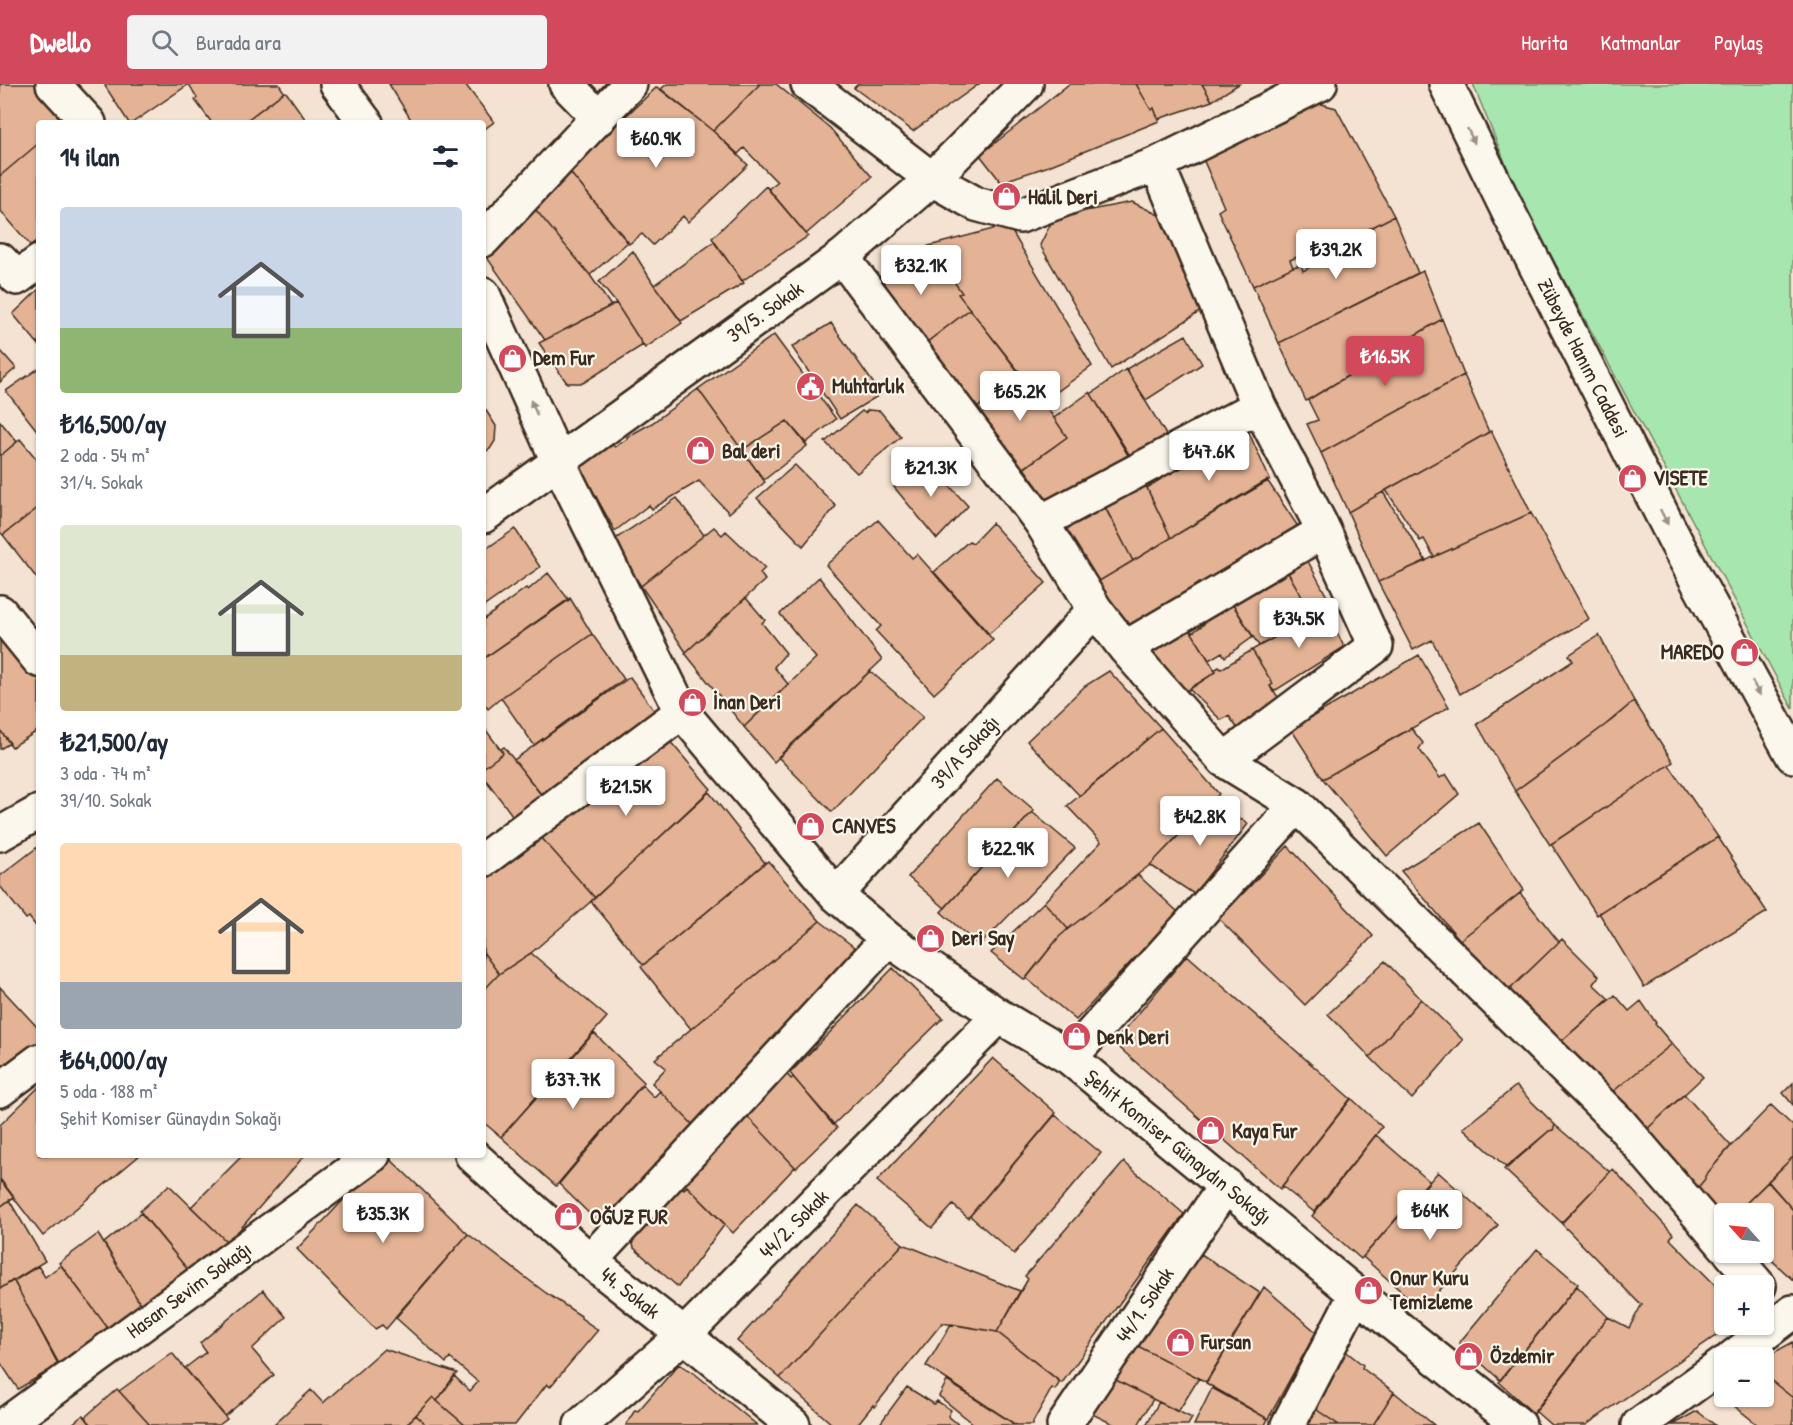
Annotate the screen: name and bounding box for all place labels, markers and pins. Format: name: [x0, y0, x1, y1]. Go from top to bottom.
pin: ₺60.9K: [607, 118, 705, 169]
shop icon: Halil Deri: [991, 181, 1023, 213]
place label: Halil Deri: [1028, 182, 1098, 211]
pin: ₺39.2K: [1287, 229, 1385, 280]
pin: ₺32.1K: [872, 245, 970, 296]
pin: ₺16.5K: [1336, 336, 1434, 387]
shop icon: Dem Fur: [496, 342, 528, 374]
place label: Dem Fur: [533, 343, 596, 372]
public building icon: Muhtarlık: [795, 370, 827, 402]
place label: Muhtarlık: [832, 371, 905, 400]
pin: ₺65.2K: [971, 371, 1069, 422]
pin: ₺47.6K: [1160, 431, 1258, 482]
shop icon: Bal deri: [685, 435, 717, 467]
place label: Bal deri: [722, 436, 781, 465]
pin: ₺21.3K: [882, 447, 980, 498]
shop icon: VISETE: [1616, 462, 1648, 494]
place label: VISETE: [1653, 463, 1708, 492]
pin: ₺34.5K: [1250, 598, 1348, 649]
shop icon: MAREDO: [1729, 636, 1761, 668]
place label: MAREDO: [1661, 637, 1724, 666]
shop icon: İnan Deri: [676, 686, 708, 718]
place label: İnan Deri: [713, 687, 781, 716]
pin: ₺21.5K: [577, 766, 675, 817]
pin: ₺42.8K: [1151, 796, 1249, 847]
shop icon: CANVES: [795, 810, 827, 842]
place label: CANVES: [832, 811, 896, 840]
pin: ₺22.9K: [959, 828, 1057, 879]
shop icon: Deri Say: [915, 922, 947, 954]
place label: Deri Say: [952, 923, 1015, 953]
shop icon: Denk Deri: [1060, 1021, 1092, 1053]
place label: Denk Deri: [1097, 1022, 1170, 1051]
pin: ₺37.7K: [524, 1059, 622, 1110]
shop icon: Kaya Fur: [1195, 1115, 1227, 1147]
place label: Kaya Fur: [1232, 1116, 1298, 1146]
pin: ₺64K: [1394, 1190, 1466, 1241]
pin: ₺35.3K: [334, 1193, 432, 1244]
shop icon: OĞUZ FUR: [553, 1201, 585, 1233]
place label: OĞUZ FUR: [590, 1202, 668, 1231]
place label: Onur Kuru Temizleme: [1389, 1263, 1473, 1316]
shop icon: Onur Kuru Temizleme: [1353, 1274, 1385, 1306]
shop icon: Fursan: [1164, 1326, 1196, 1358]
place label: Fursan: [1200, 1327, 1251, 1356]
shop icon: Özdemir: [1453, 1340, 1485, 1372]
place label: Özdemir: [1490, 1341, 1555, 1370]

